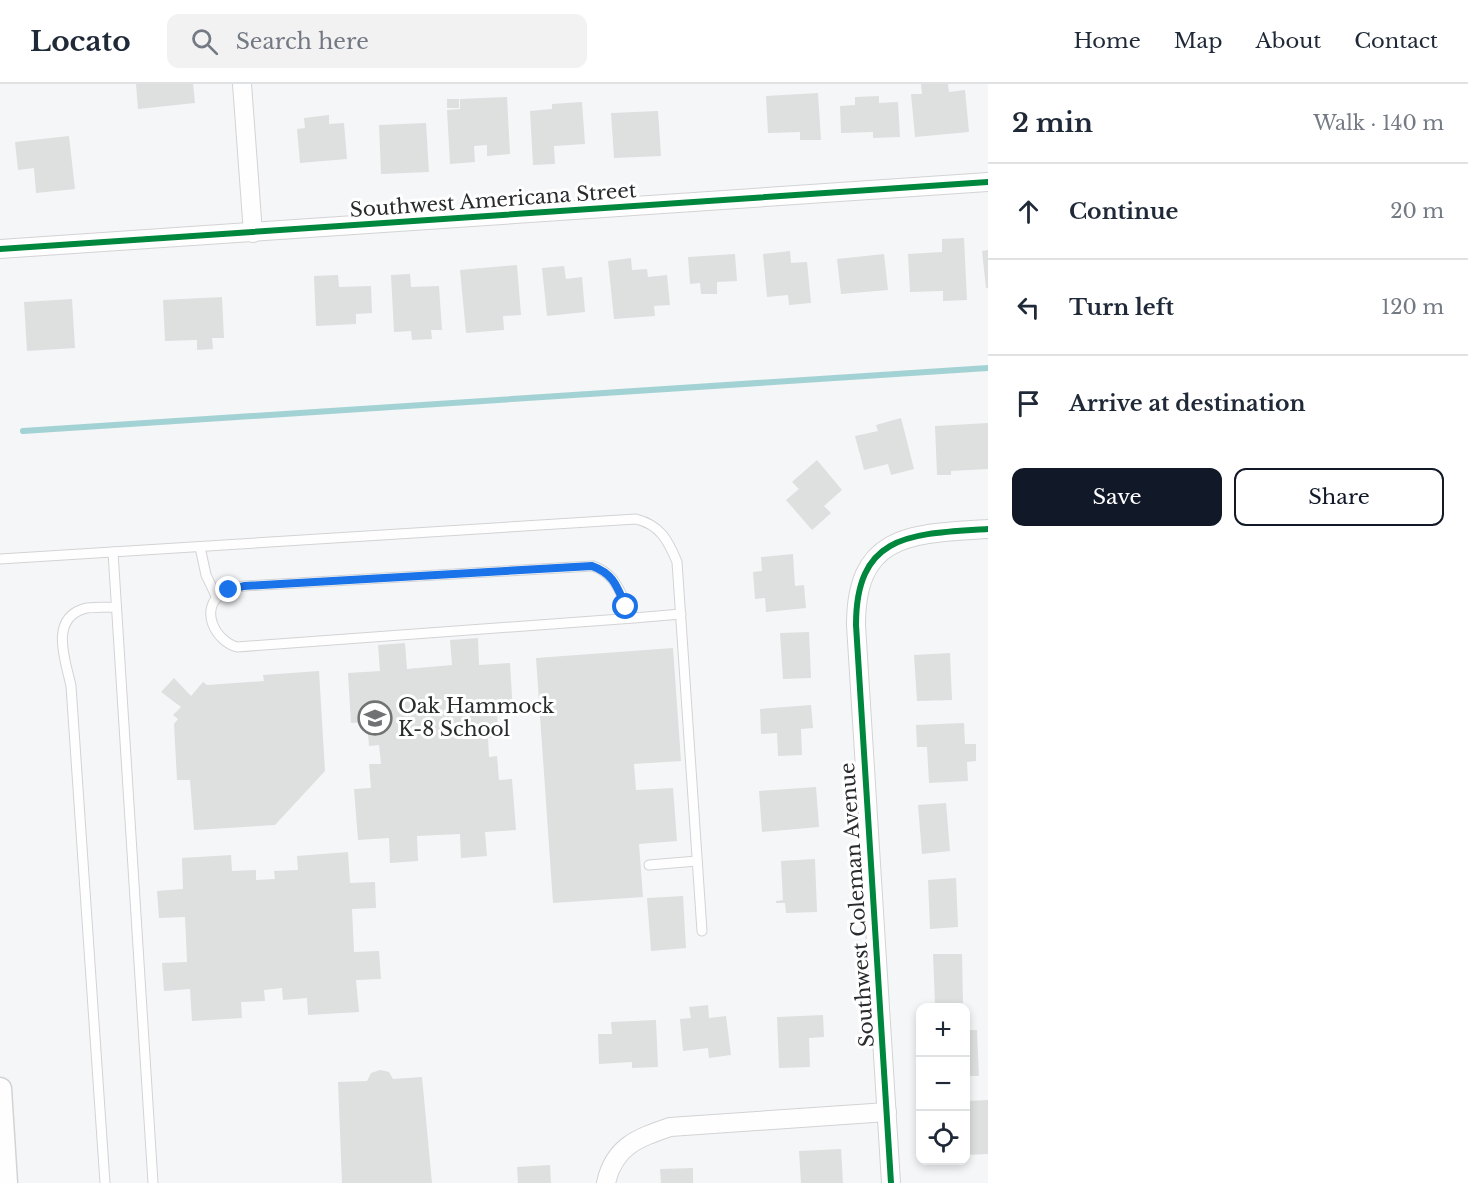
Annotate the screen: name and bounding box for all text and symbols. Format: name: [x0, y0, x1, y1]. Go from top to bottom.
search box: [167, 14, 587, 68]
text: Locato: [30, 24, 131, 59]
icon: search: [188, 25, 221, 58]
text: Search here: [236, 28, 369, 55]
text: Home: [1074, 28, 1141, 54]
text: Map: [1174, 28, 1222, 54]
text: About: [1255, 28, 1321, 54]
text: Contact: [1354, 28, 1438, 54]
text: 2 min: [1012, 107, 1093, 139]
text: Walk · 140 m: [1313, 111, 1444, 135]
street label: Southwest Americana Street: [349, 178, 637, 222]
icon: ahead: [1012, 195, 1045, 228]
text: Continue: [1069, 198, 1178, 225]
text: 20 m: [1390, 199, 1444, 223]
icon: left: [1012, 291, 1045, 324]
text: Turn left: [1069, 294, 1174, 321]
text: 120 m: [1381, 295, 1444, 319]
icon: arrive: [1012, 387, 1045, 420]
text: Arrive at destination: [1069, 390, 1306, 417]
button: Save: [1012, 468, 1222, 526]
button: Share: [1234, 468, 1444, 526]
route end: [215, 576, 241, 602]
route start: [612, 593, 638, 619]
place label: Oak Hammock K-8 School: [398, 694, 555, 741]
school or university icon: Oak Hammock K-8 School: [357, 700, 393, 736]
street label: Southwest Coleman Avenue: [835, 762, 879, 1048]
map controls: [916, 1003, 970, 1165]
button: +: [916, 1003, 970, 1057]
button: −: [916, 1057, 970, 1111]
button: locate: [916, 1111, 970, 1165]

